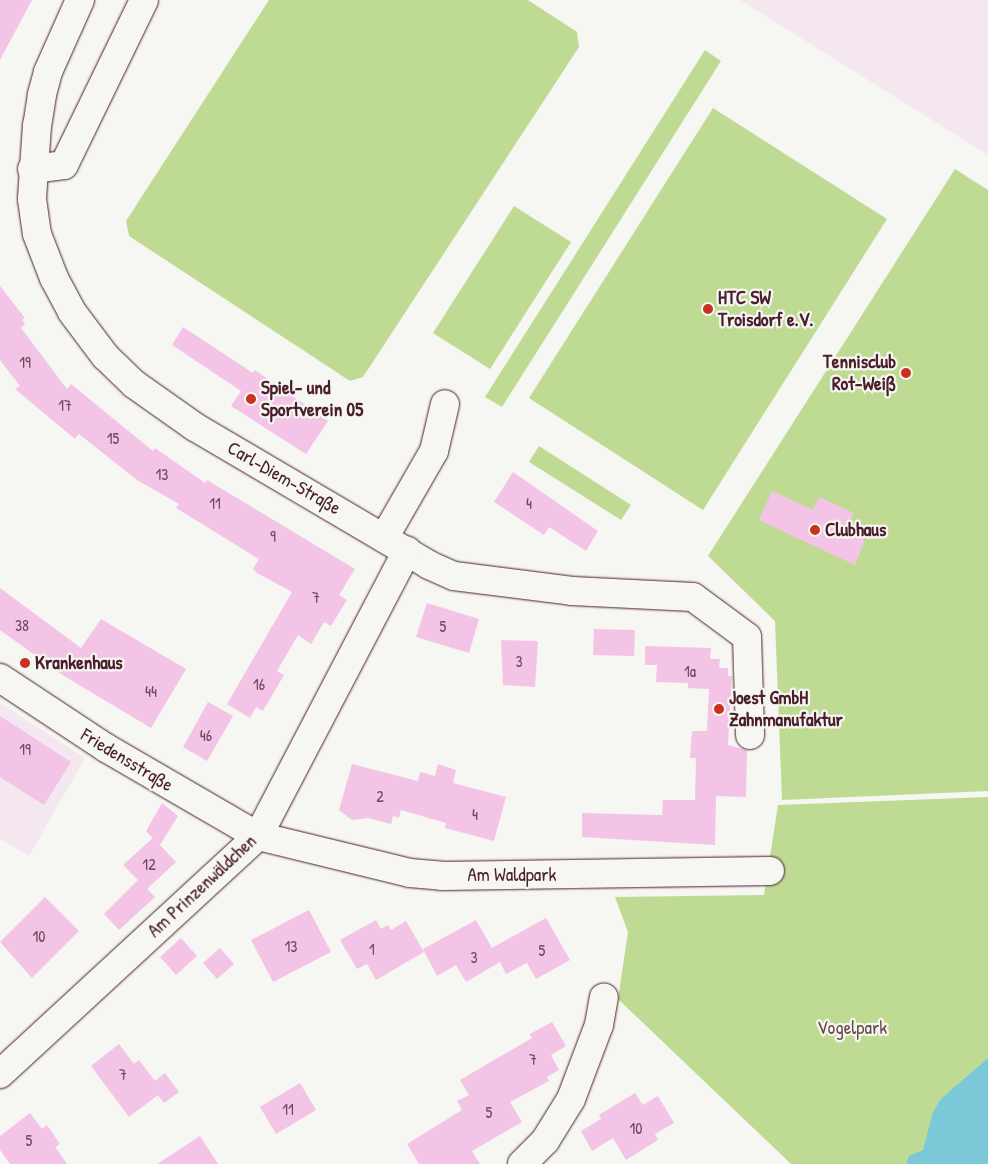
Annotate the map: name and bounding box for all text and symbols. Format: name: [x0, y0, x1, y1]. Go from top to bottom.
place label: HTC SW Troisdorf e.V.: [718, 287, 813, 331]
marker: HTC SW Troisdorf e.V.: [702, 303, 714, 315]
place label: Tennisclub Rot-Weiß: [823, 351, 896, 395]
house number: 19: [19, 352, 31, 372]
marker: Tennisclub Rot-Weiß: [900, 367, 912, 379]
place label: Spiel- und Sportverein 05: [261, 377, 363, 421]
marker: Spiel- und Sportverein 05: [245, 393, 257, 405]
house number: 17: [58, 395, 72, 415]
house number: 15: [107, 428, 119, 448]
street label: Carl-Diem-Straße: [223, 436, 345, 520]
house number: 13: [156, 464, 168, 484]
house number: 11: [209, 493, 221, 513]
house number: 4: [526, 493, 532, 513]
place label: Clubhaus: [825, 519, 886, 541]
marker: Clubhaus: [809, 524, 821, 536]
house number: 9: [270, 526, 276, 546]
house number: 7: [312, 587, 320, 607]
house number: 38: [15, 615, 29, 635]
house number: 5: [440, 616, 446, 636]
house number: 3: [515, 651, 523, 671]
place label: Krankenhaus: [35, 652, 123, 674]
marker: Krankenhaus: [19, 657, 31, 669]
house number: 1a: [684, 661, 696, 681]
house number: 16: [253, 674, 265, 694]
house number: 44: [145, 681, 157, 701]
place label: Joest GmbH Zahnmanufaktur: [729, 687, 843, 731]
marker: Joest GmbH Zahnmanufaktur: [713, 703, 725, 715]
street label: Friedensstraße: [77, 724, 177, 796]
house number: 46: [200, 725, 212, 745]
house number: 19: [19, 739, 31, 759]
house number: 2: [376, 786, 384, 806]
house number: 4: [472, 804, 478, 824]
street label: Am Prinzenwäldchen: [143, 830, 261, 942]
house number: 12: [142, 854, 156, 874]
street label: Am Waldpark: [468, 864, 556, 886]
house number: 10: [33, 926, 45, 946]
house number: 13: [285, 936, 297, 956]
house number: 1: [369, 939, 375, 959]
house number: 5: [539, 940, 545, 960]
house number: 3: [470, 947, 478, 967]
park label: Vogelpark: [817, 1017, 887, 1039]
house number: 7: [529, 1049, 537, 1069]
house number: 7: [119, 1064, 127, 1084]
house number: 11: [282, 1099, 294, 1119]
house number: 5: [486, 1102, 492, 1122]
house number: 10: [630, 1118, 642, 1138]
house number: 5: [26, 1130, 32, 1150]

